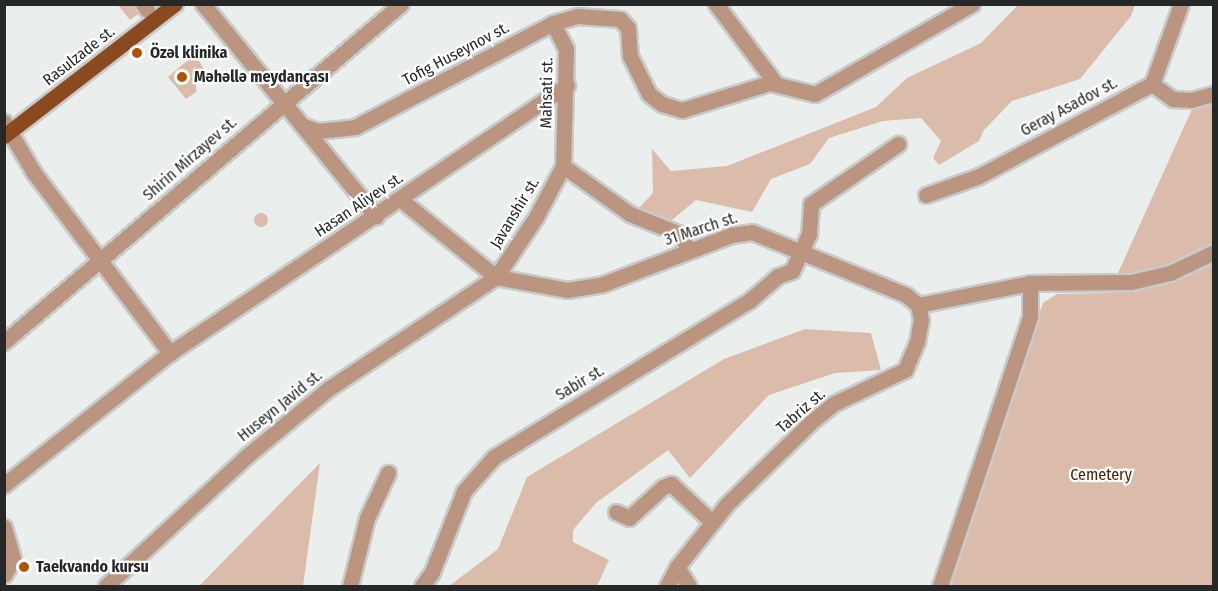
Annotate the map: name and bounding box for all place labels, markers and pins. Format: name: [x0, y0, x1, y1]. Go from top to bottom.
place label: Özəl klinika: [150, 43, 227, 63]
marker: Özəl klinika: [128, 44, 146, 62]
place label: Məhəllə meydançası: [194, 67, 329, 87]
marker: Məhəllə meydançası: [175, 70, 189, 84]
place label: Taekvando kursu: [36, 557, 149, 577]
marker: Taekvando kursu: [17, 560, 31, 574]

